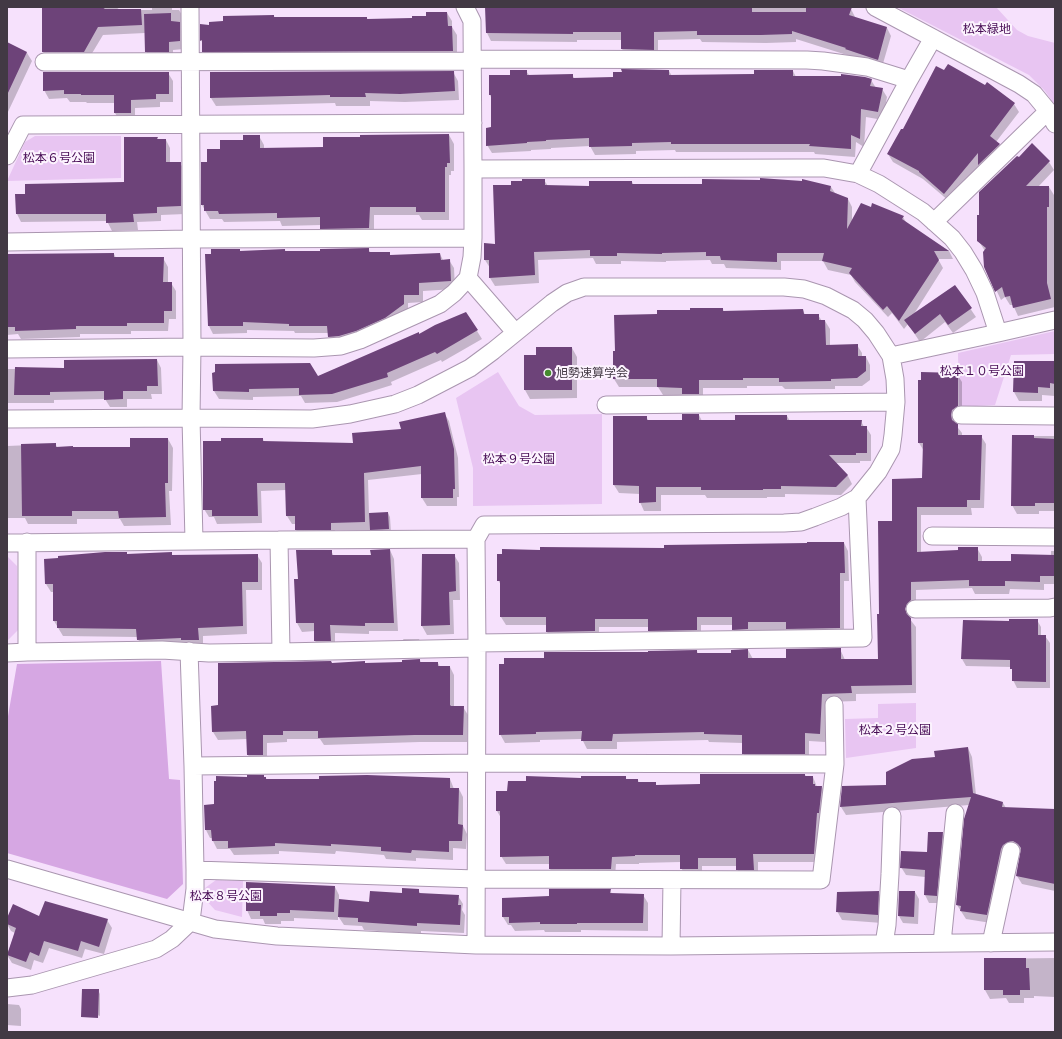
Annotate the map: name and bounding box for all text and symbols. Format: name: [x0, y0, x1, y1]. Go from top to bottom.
park label: 松本緑地: [963, 22, 1011, 36]
park label: 松本６号公園: [23, 151, 95, 165]
park label: 松本１０号公園: [940, 364, 1024, 378]
place label: 旭勢速算学会: [556, 366, 628, 380]
marker: 旭勢速算学会: [543, 368, 553, 378]
park label: 松本９号公園: [483, 452, 555, 466]
park label: 松本２号公園: [859, 723, 931, 737]
park label: 松本８号公園: [190, 889, 262, 903]

